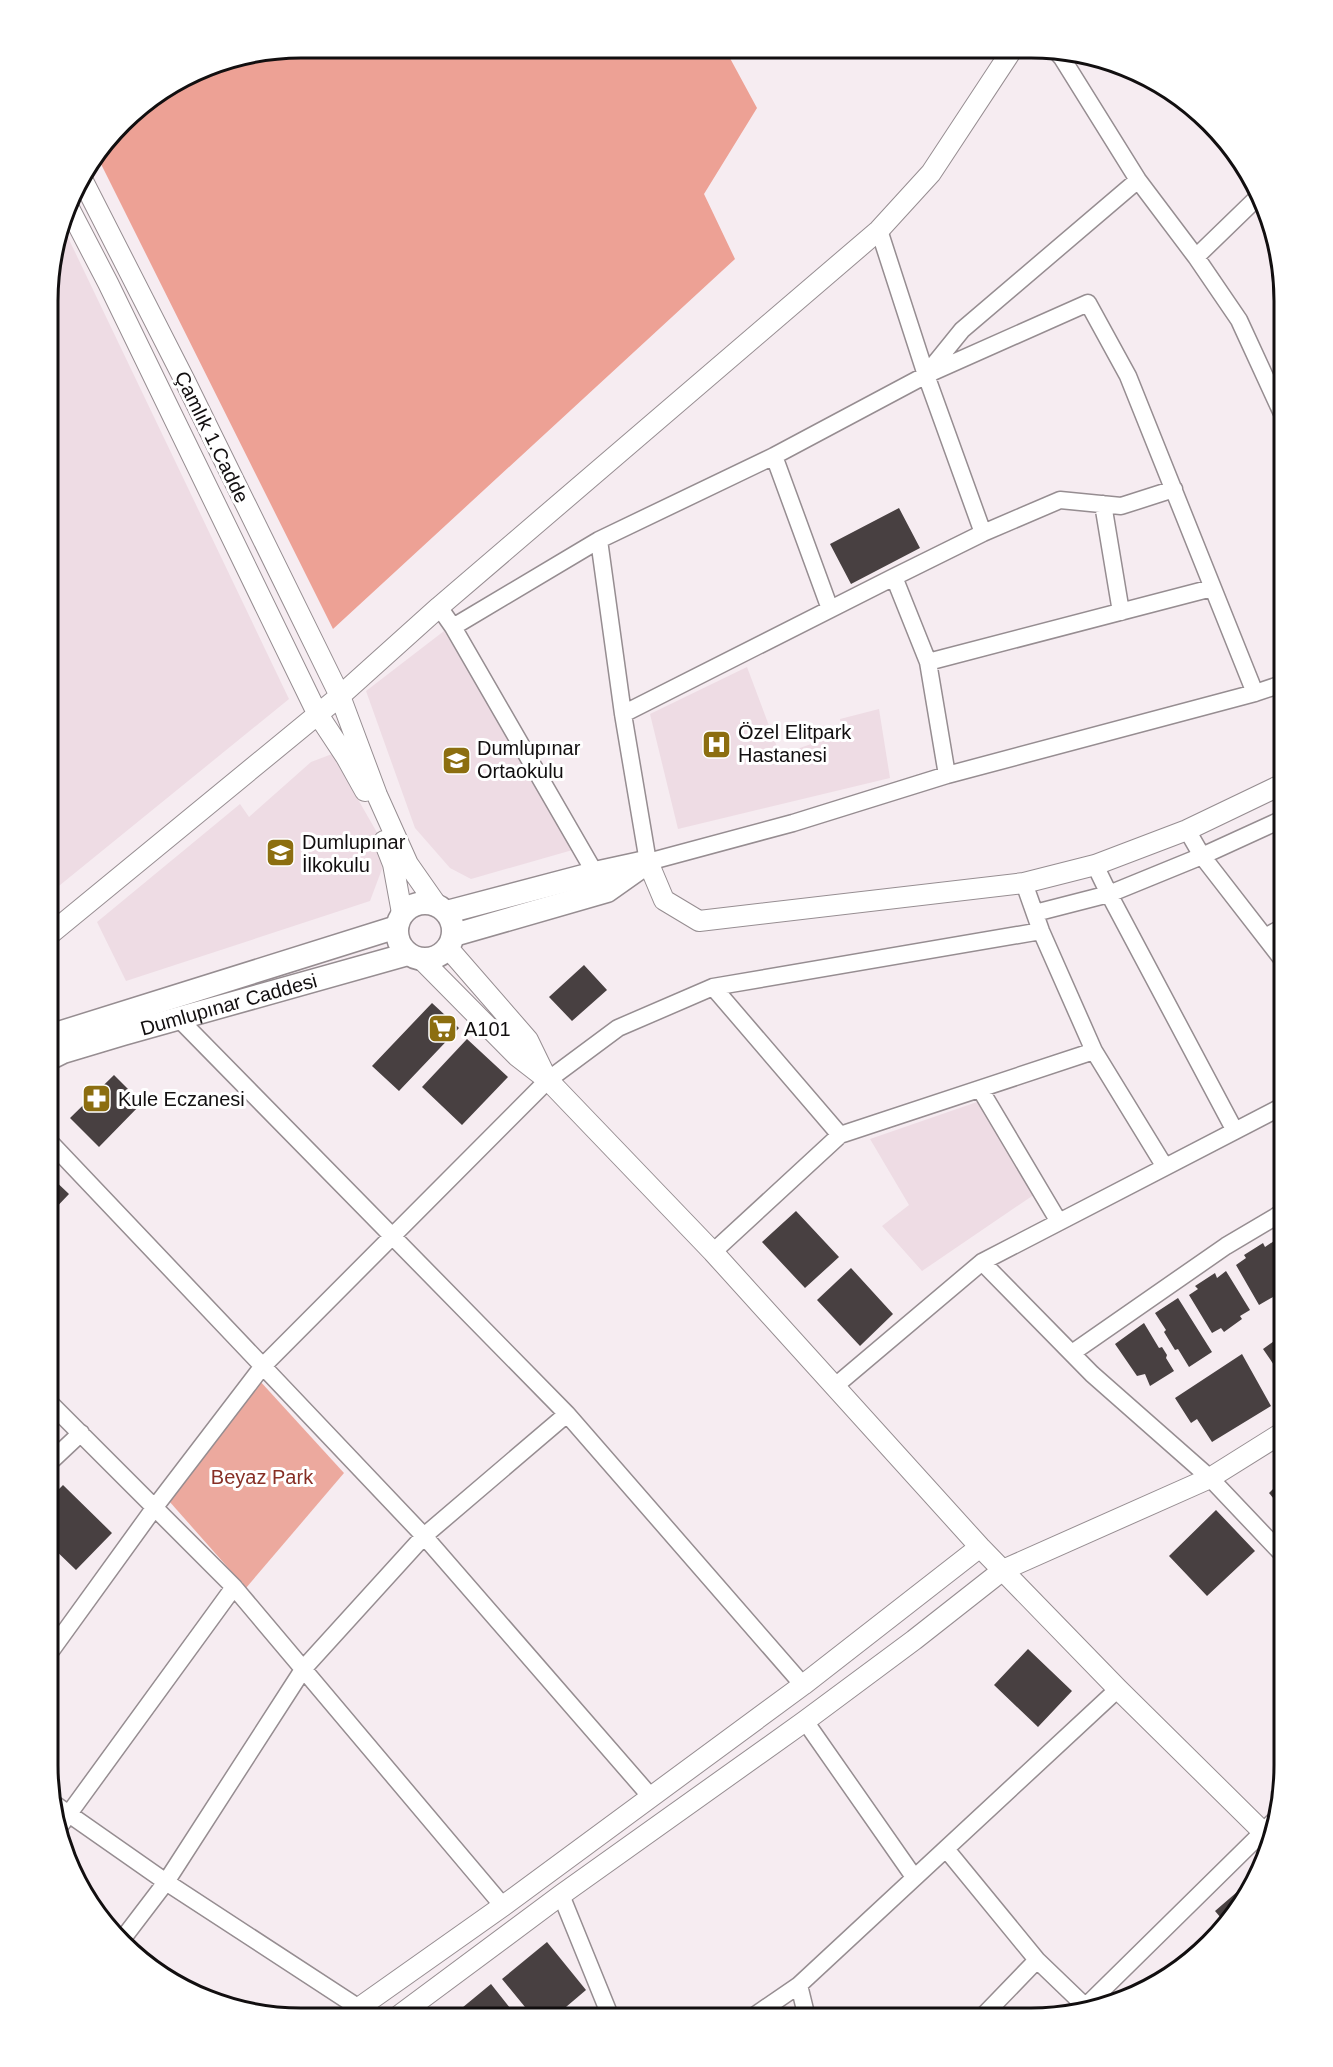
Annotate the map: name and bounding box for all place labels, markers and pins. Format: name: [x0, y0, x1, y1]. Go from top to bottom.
place label: Özel Elitpark Hastanesi: [738, 721, 852, 766]
hospital icon: Özel Elitpark Hastanesi: [701, 728, 733, 760]
place label: Dumlupınar Ortaokulu: [477, 737, 581, 782]
school or university icon: Dumlupınar Ortaokulu: [440, 744, 472, 776]
place label: Dumlupınar İlkokulu: [302, 831, 406, 876]
school or university icon: Dumlupınar İlkokulu: [265, 837, 297, 869]
supermarket icon: A101: [427, 1013, 459, 1045]
place label: A101: [464, 1018, 511, 1040]
pharmacy icon: Kule Eczanesi: [81, 1083, 113, 1115]
place label: Kule Eczanesi: [118, 1088, 245, 1110]

